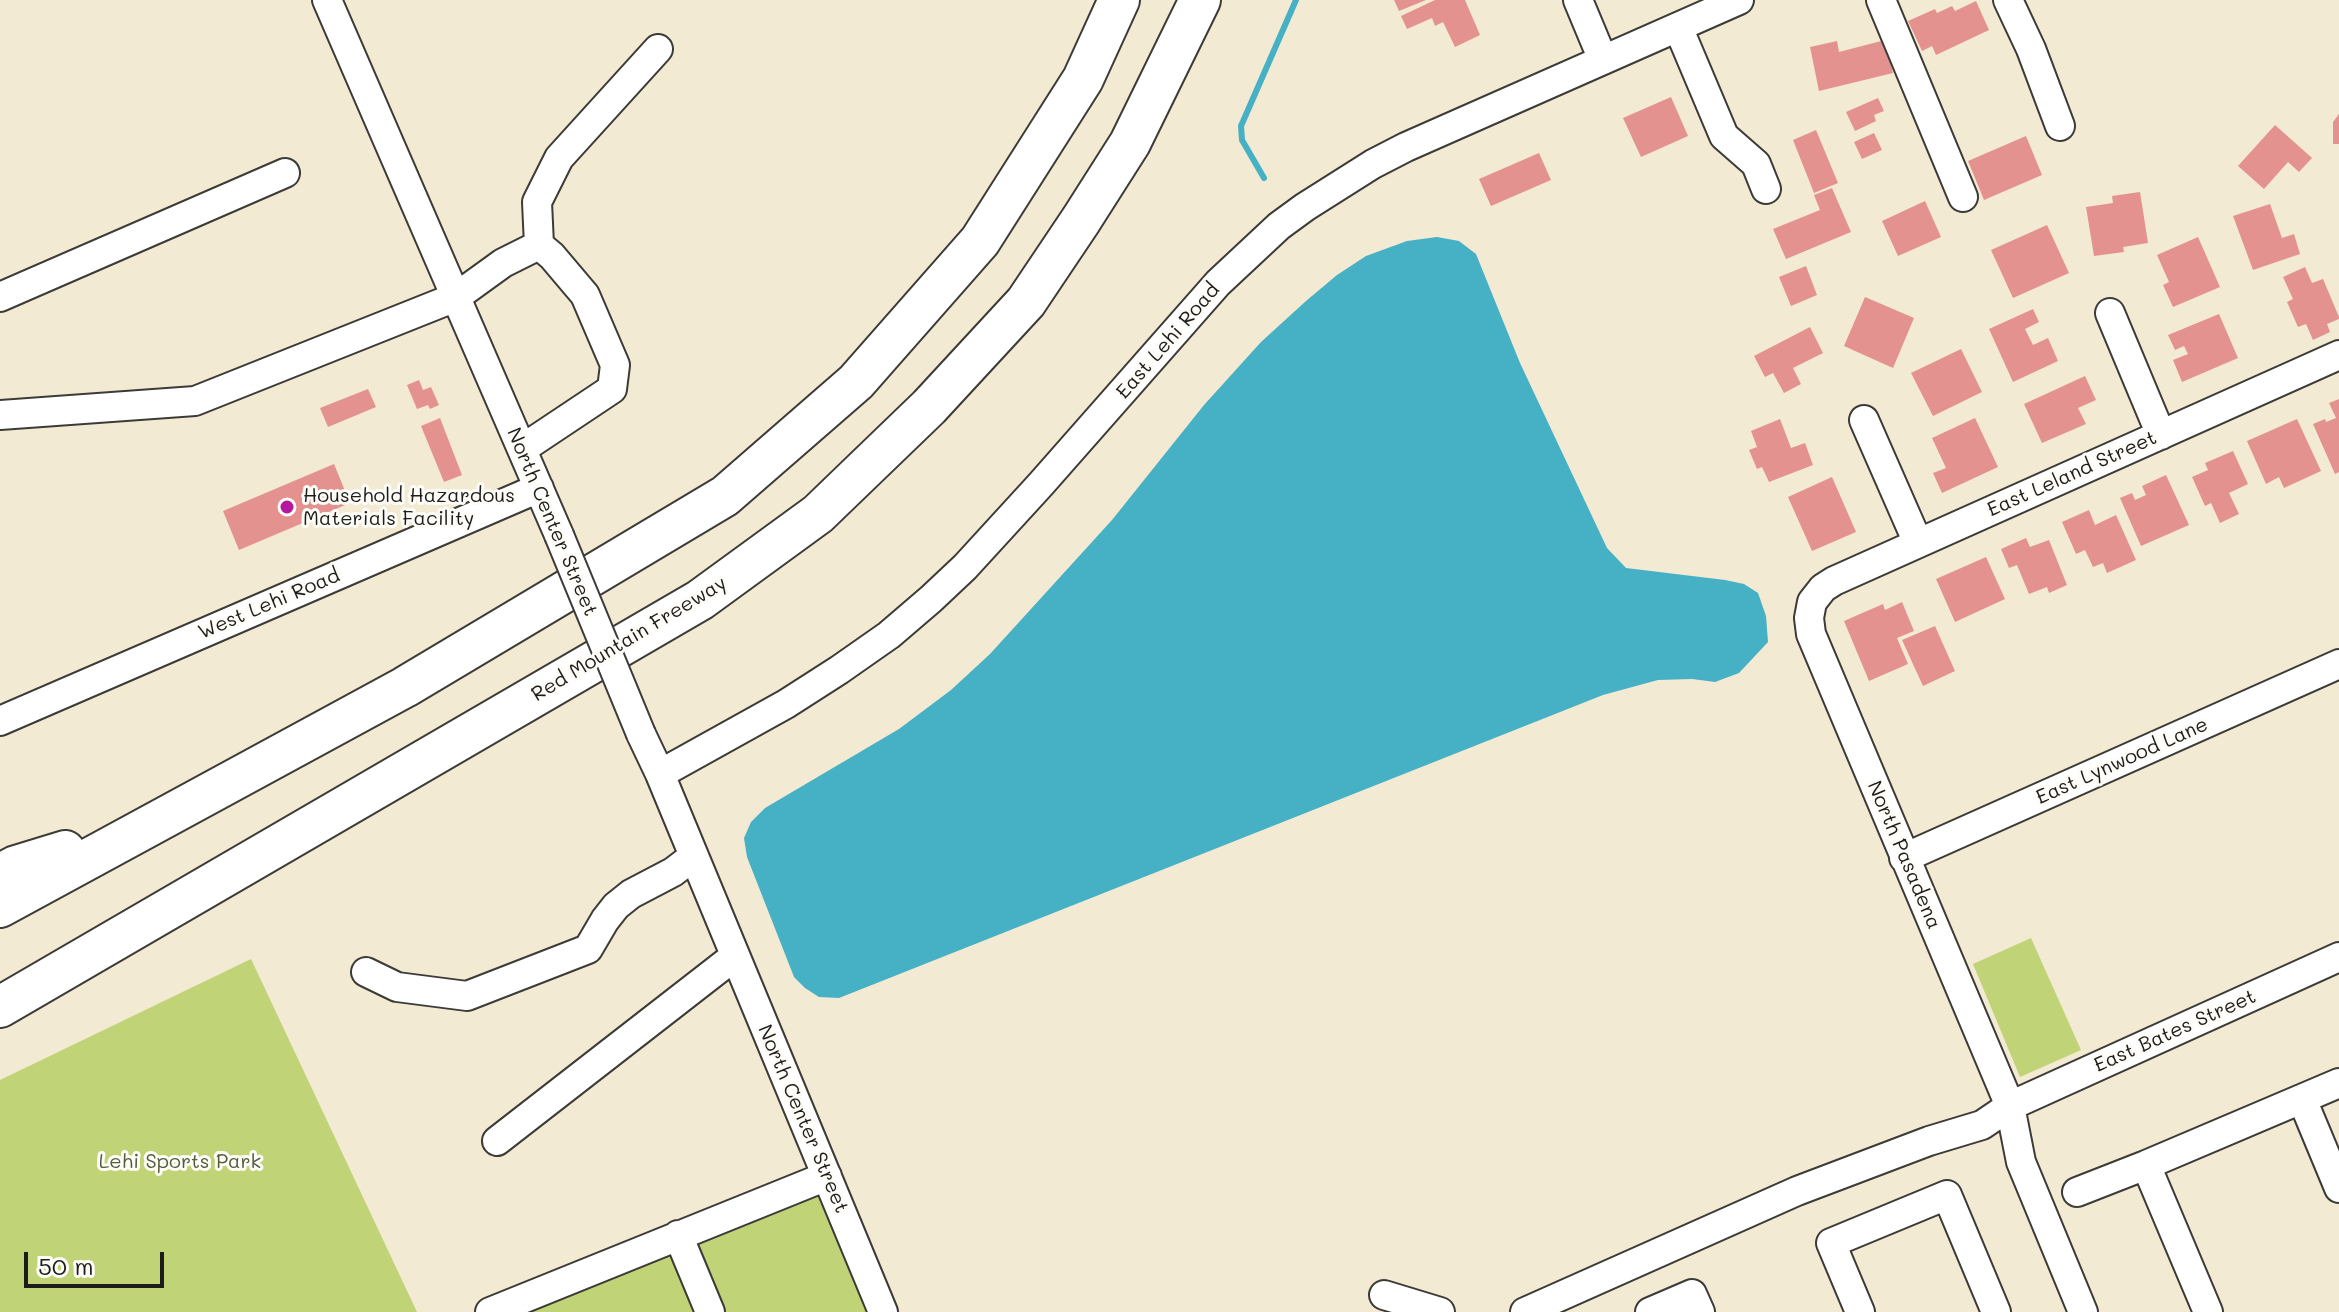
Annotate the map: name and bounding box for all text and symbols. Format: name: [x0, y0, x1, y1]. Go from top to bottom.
street label: East Lehi Road: [1111, 278, 1225, 404]
street label: North Center Street: [501, 424, 603, 620]
street label: East Leland Street: [1984, 426, 2160, 522]
place label: Household Hazardous Materials Facility: [303, 484, 515, 531]
marker: Household Hazardous Materials Facility: [278, 498, 296, 516]
street label: West Lehi Road: [195, 563, 343, 645]
street label: Red Mountain Freeway: [527, 571, 731, 707]
street label: East Lynwood Lane: [2032, 712, 2212, 810]
street label: North Pasadena: [1862, 777, 1946, 933]
street label: East Bates Street: [2090, 985, 2260, 1077]
street label: North Center Street: [752, 1021, 854, 1217]
park label: Lehi Sports Park: [99, 1150, 261, 1174]
scale bar: [28, 1236, 168, 1286]
text: 50 m: [38, 1250, 94, 1281]

